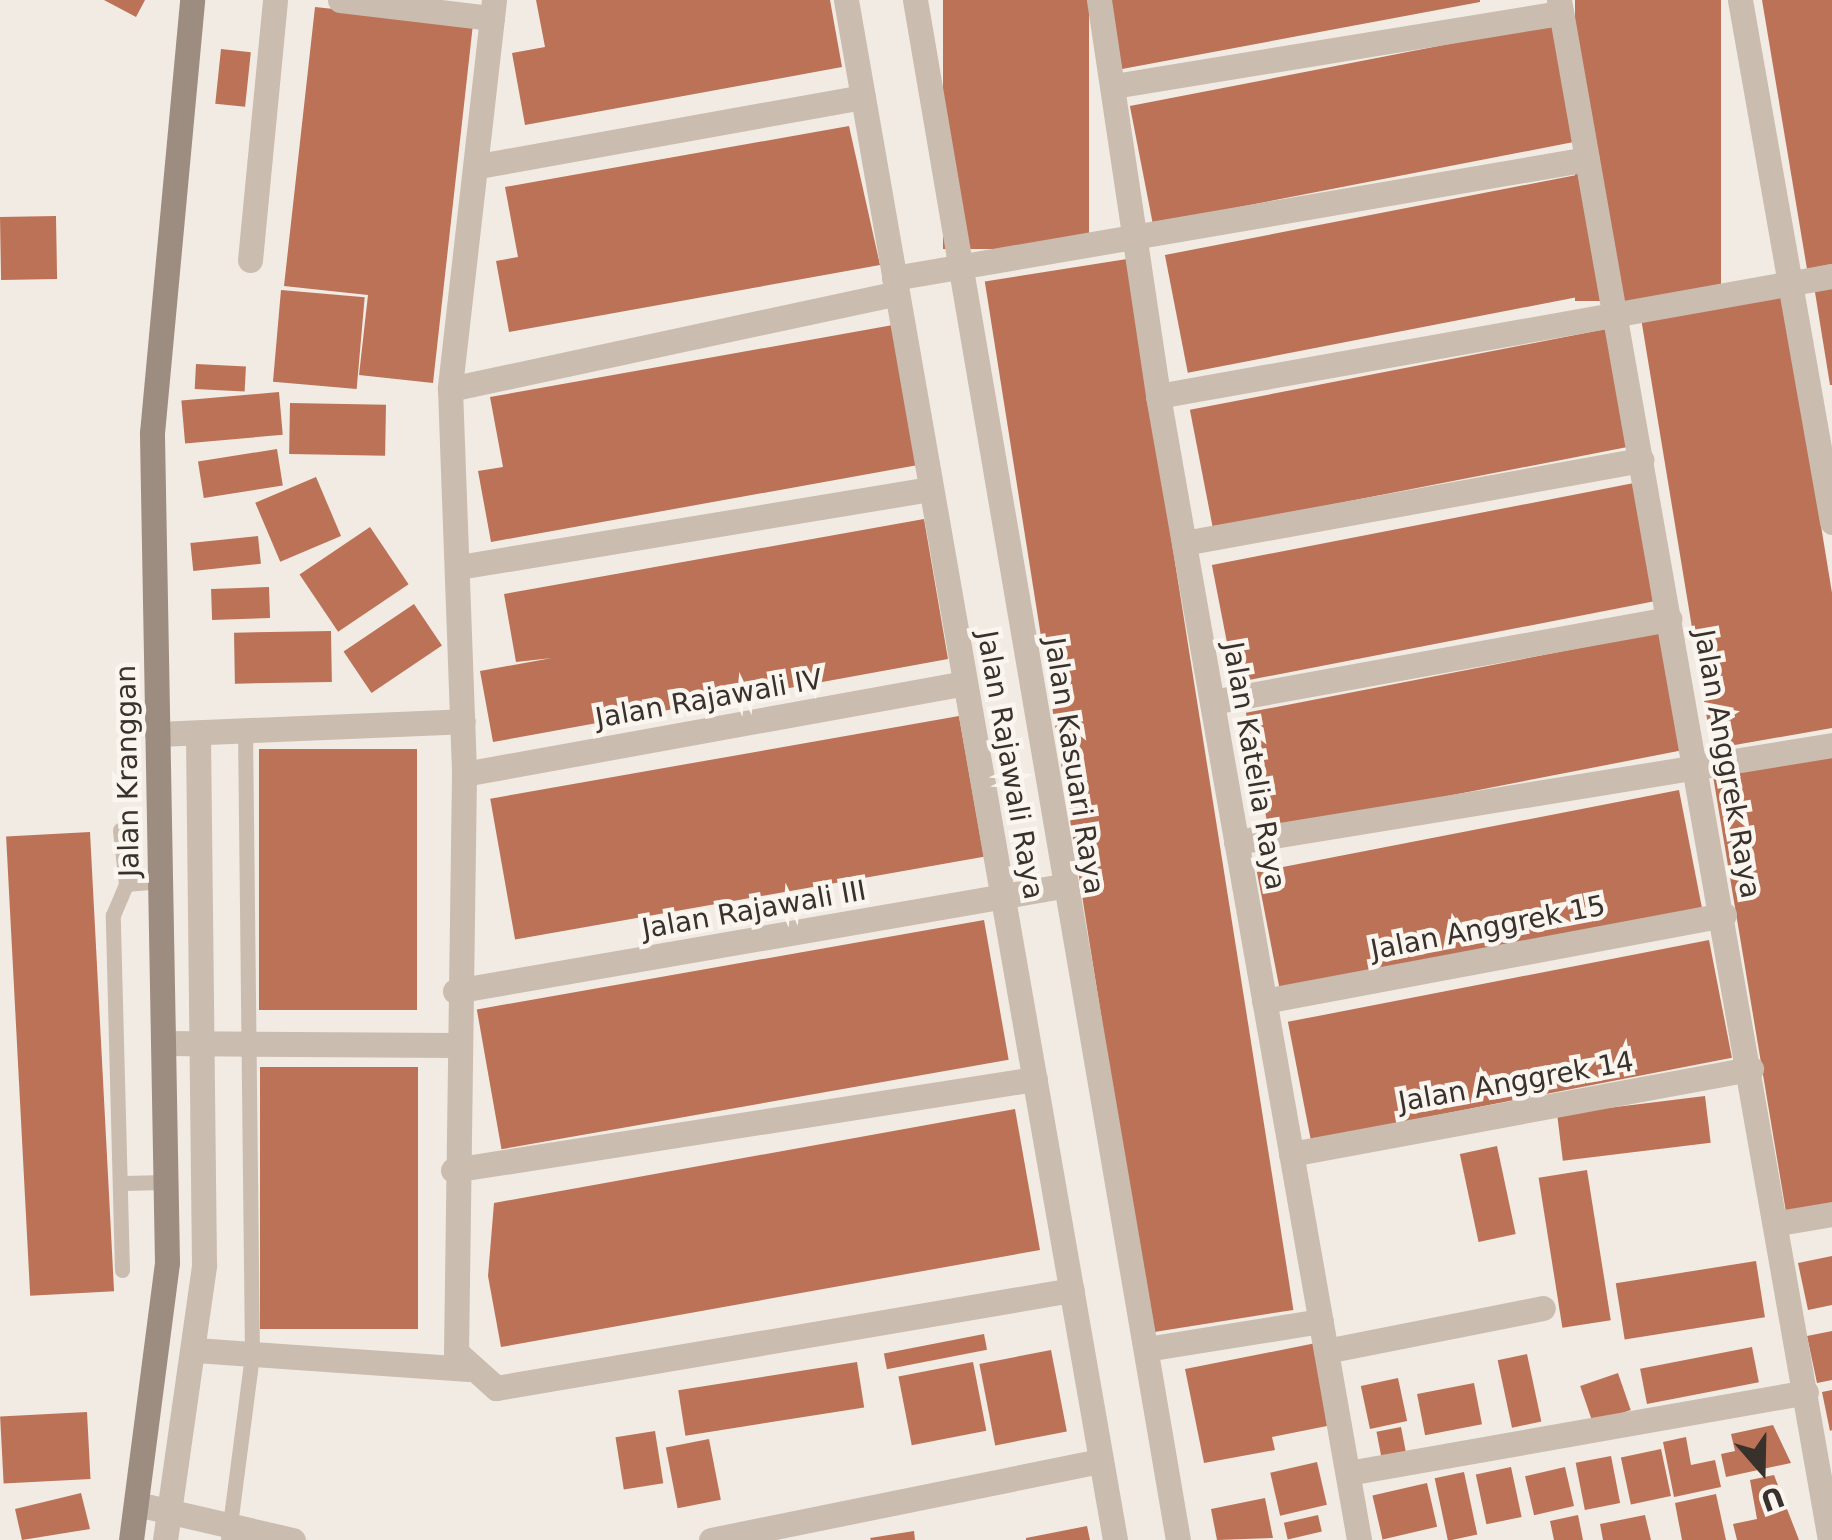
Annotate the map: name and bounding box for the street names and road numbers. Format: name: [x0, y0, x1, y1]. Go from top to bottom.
street label: Jalan Anggrek Raya: [1687, 627, 1767, 901]
street label: Jalan Rajawali Raya: [970, 628, 1050, 902]
street label: Jalan Kasuari Raya: [1037, 635, 1111, 897]
street label: Jalan Katelia Raya: [1216, 639, 1292, 893]
street label: Jalan Rajawali IV: [593, 662, 825, 736]
street label: Jalan Kranggan: [109, 665, 147, 877]
street label: Jalan Rajawali III: [639, 874, 869, 946]
street label: Jalan Anggrek 15: [1368, 889, 1608, 967]
street label: Jalan Anggrek 14: [1396, 1045, 1636, 1119]

